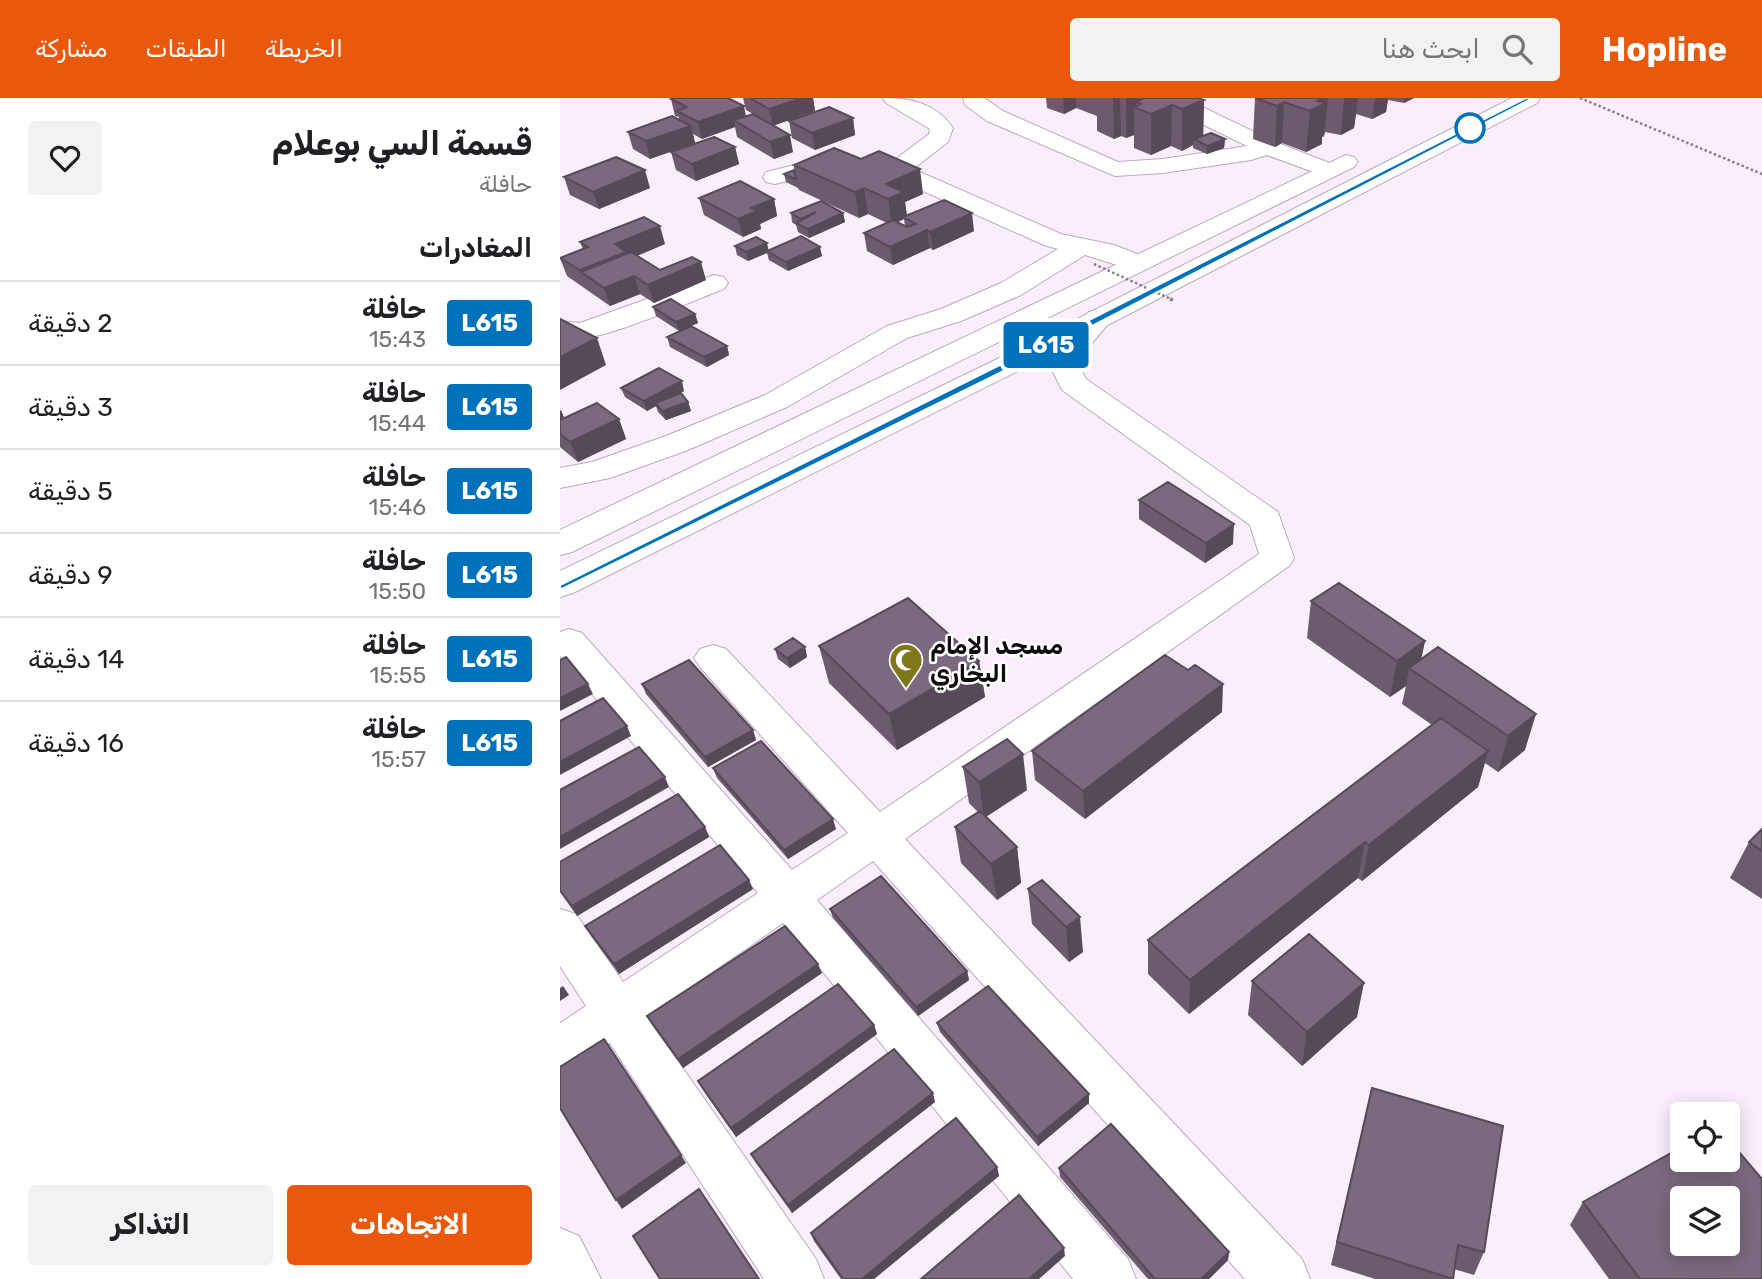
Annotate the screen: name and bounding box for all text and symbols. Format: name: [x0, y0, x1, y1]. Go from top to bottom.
search box: [1070, 18, 1560, 81]
icon: search: [1498, 30, 1536, 68]
text: Hopline: [1602, 30, 1727, 69]
text: ابحث هنا: [1382, 34, 1480, 65]
text: مشاركة: [35, 35, 107, 63]
text: الطبقات: [145, 35, 227, 63]
text: الخريطة: [265, 35, 343, 63]
unlabelled marker: [1455, 113, 1485, 143]
button: heart: [28, 121, 102, 195]
text: قسمة السي بوعلام: [271, 124, 532, 163]
text: حافلة: [479, 170, 532, 198]
text: المغادرات: [419, 233, 532, 264]
text: حافلة: [362, 294, 426, 325]
text: 2 دقيقة: [28, 308, 112, 339]
text: L615: [461, 309, 518, 337]
line badge: L615: [997, 322, 1095, 368]
text: 15:43: [369, 325, 426, 353]
text: L615: [1018, 331, 1074, 359]
text: حافلة: [362, 378, 426, 409]
text: 3 دقيقة: [28, 392, 113, 423]
text: L615: [461, 393, 518, 421]
text: 15:44: [368, 409, 426, 437]
text: حافلة: [362, 462, 426, 493]
text: 5 دقيقة: [28, 476, 113, 507]
text: L615: [461, 477, 518, 505]
text: 15:46: [369, 493, 426, 521]
text: حافلة: [362, 546, 426, 577]
text: 9 دقيقة: [28, 560, 113, 591]
text: L615: [461, 561, 518, 589]
text: 15:50: [368, 577, 426, 605]
text: حافلة: [362, 630, 426, 661]
place label: مسجد الإمام البخاري: [930, 632, 1063, 691]
mosque icon: مسجد الإمام البخاري: [887, 641, 925, 690]
text: 14 دقيقة: [28, 644, 125, 675]
text: L615: [461, 645, 518, 673]
text: 15:55: [369, 661, 426, 689]
text: حافلة: [362, 714, 426, 745]
text: 16 دقيقة: [28, 728, 124, 759]
text: L615: [461, 729, 518, 757]
text: 15:57: [371, 745, 426, 773]
map controls: [1670, 1102, 1740, 1256]
button: locate: [1670, 1102, 1740, 1172]
button: التذاكر: [28, 1185, 273, 1265]
button: الاتجاهات: [287, 1185, 532, 1265]
button: layers: [1670, 1186, 1740, 1256]

